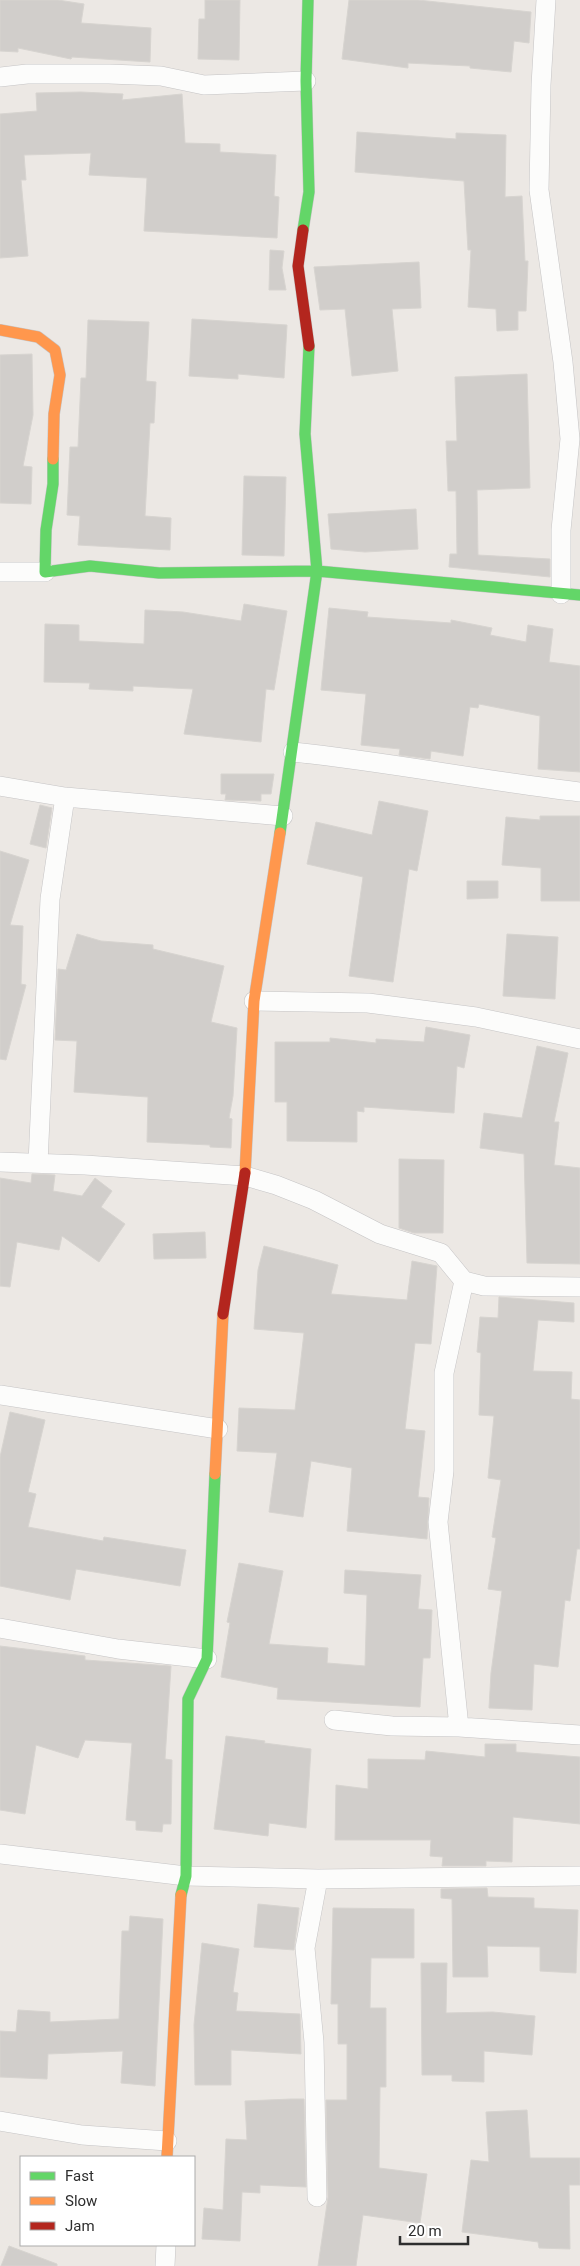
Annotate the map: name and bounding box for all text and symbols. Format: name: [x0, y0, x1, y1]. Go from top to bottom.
legend: [20, 2156, 195, 2246]
text: Fast: [65, 2167, 94, 2185]
text: Slow: [65, 2192, 97, 2210]
scale bar: [400, 2214, 468, 2246]
text: Jam: [65, 2217, 95, 2235]
text: 20 m: [408, 2222, 442, 2240]

